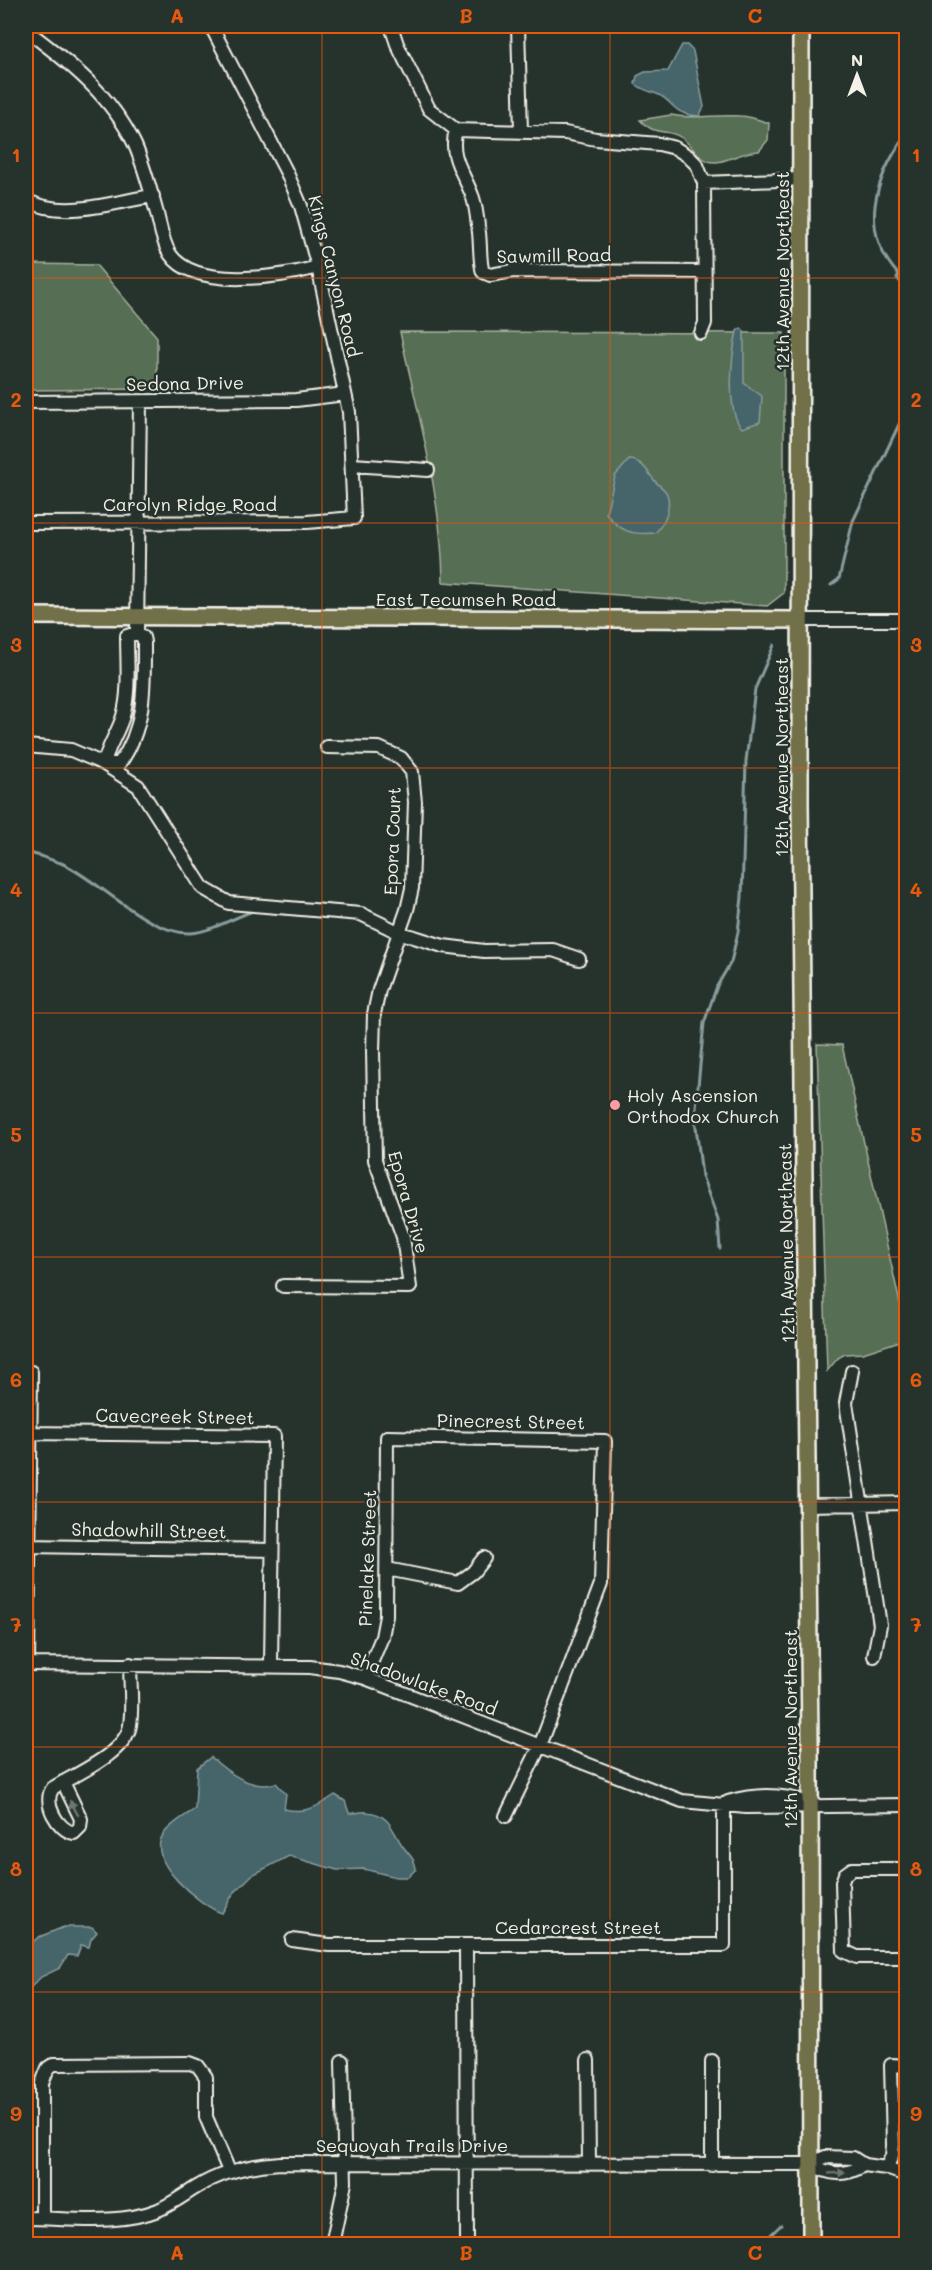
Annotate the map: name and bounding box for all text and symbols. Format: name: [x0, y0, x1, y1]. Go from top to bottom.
text: A: [170, 2, 184, 28]
text: B: [459, 2, 473, 28]
text: C: [748, 2, 763, 28]
north arrow: [827, 45, 887, 105]
text: N: [851, 49, 863, 70]
text: 1: [12, 141, 20, 167]
text: 1: [912, 141, 920, 167]
street label: 12th Avenue Northeast: [770, 171, 794, 371]
street label: Kings Canyon Road: [303, 193, 367, 359]
street label: Sawmill Road: [496, 242, 612, 268]
street label: Sedona Drive: [126, 370, 244, 396]
text: 2: [10, 386, 22, 412]
text: 2: [910, 386, 922, 412]
street label: Carolyn Ridge Road: [103, 492, 277, 516]
street label: East Tecumseh Road: [376, 587, 556, 611]
text: 3: [10, 631, 22, 657]
text: 3: [910, 631, 922, 657]
street label: 12th Avenue Northeast: [769, 657, 793, 857]
street label: Epora Court: [378, 786, 406, 896]
text: 4: [10, 876, 23, 902]
text: 4: [910, 876, 923, 902]
place label: Holy Ascension Orthodox Church: [627, 1083, 779, 1128]
marker: Holy Ascension Orthodox Church: [608, 1098, 622, 1112]
text: 5: [10, 1121, 22, 1147]
text: 5: [910, 1121, 922, 1147]
street label: 12th Avenue Northeast: [772, 1143, 800, 1343]
street label: Epora Drive: [383, 1148, 435, 1256]
text: 6: [10, 1366, 22, 1392]
text: 6: [910, 1366, 922, 1392]
street label: Cavecreek Street: [95, 1403, 255, 1429]
street label: Pinecrest Street: [437, 1408, 585, 1434]
street label: Pinelake Street: [353, 1489, 381, 1627]
street label: Shadowhill Street: [71, 1517, 227, 1543]
text: 7: [10, 1611, 22, 1637]
text: 7: [910, 1611, 922, 1637]
street label: 12th Avenue Northeast: [778, 1629, 802, 1829]
street label: Shadowlake Road: [347, 1645, 501, 1721]
one-way arrow: [69, 1800, 80, 1816]
text: 8: [10, 1855, 22, 1881]
text: 8: [910, 1855, 922, 1881]
street label: Cedarcrest Street: [495, 1915, 661, 1939]
text: 9: [10, 2100, 22, 2126]
text: 9: [910, 2100, 922, 2126]
street label: Sequoyah Trails Drive: [316, 2133, 508, 2157]
one-way arrow: [828, 2168, 847, 2178]
text: A: [170, 2239, 184, 2265]
text: B: [459, 2239, 473, 2265]
text: C: [748, 2239, 763, 2265]

